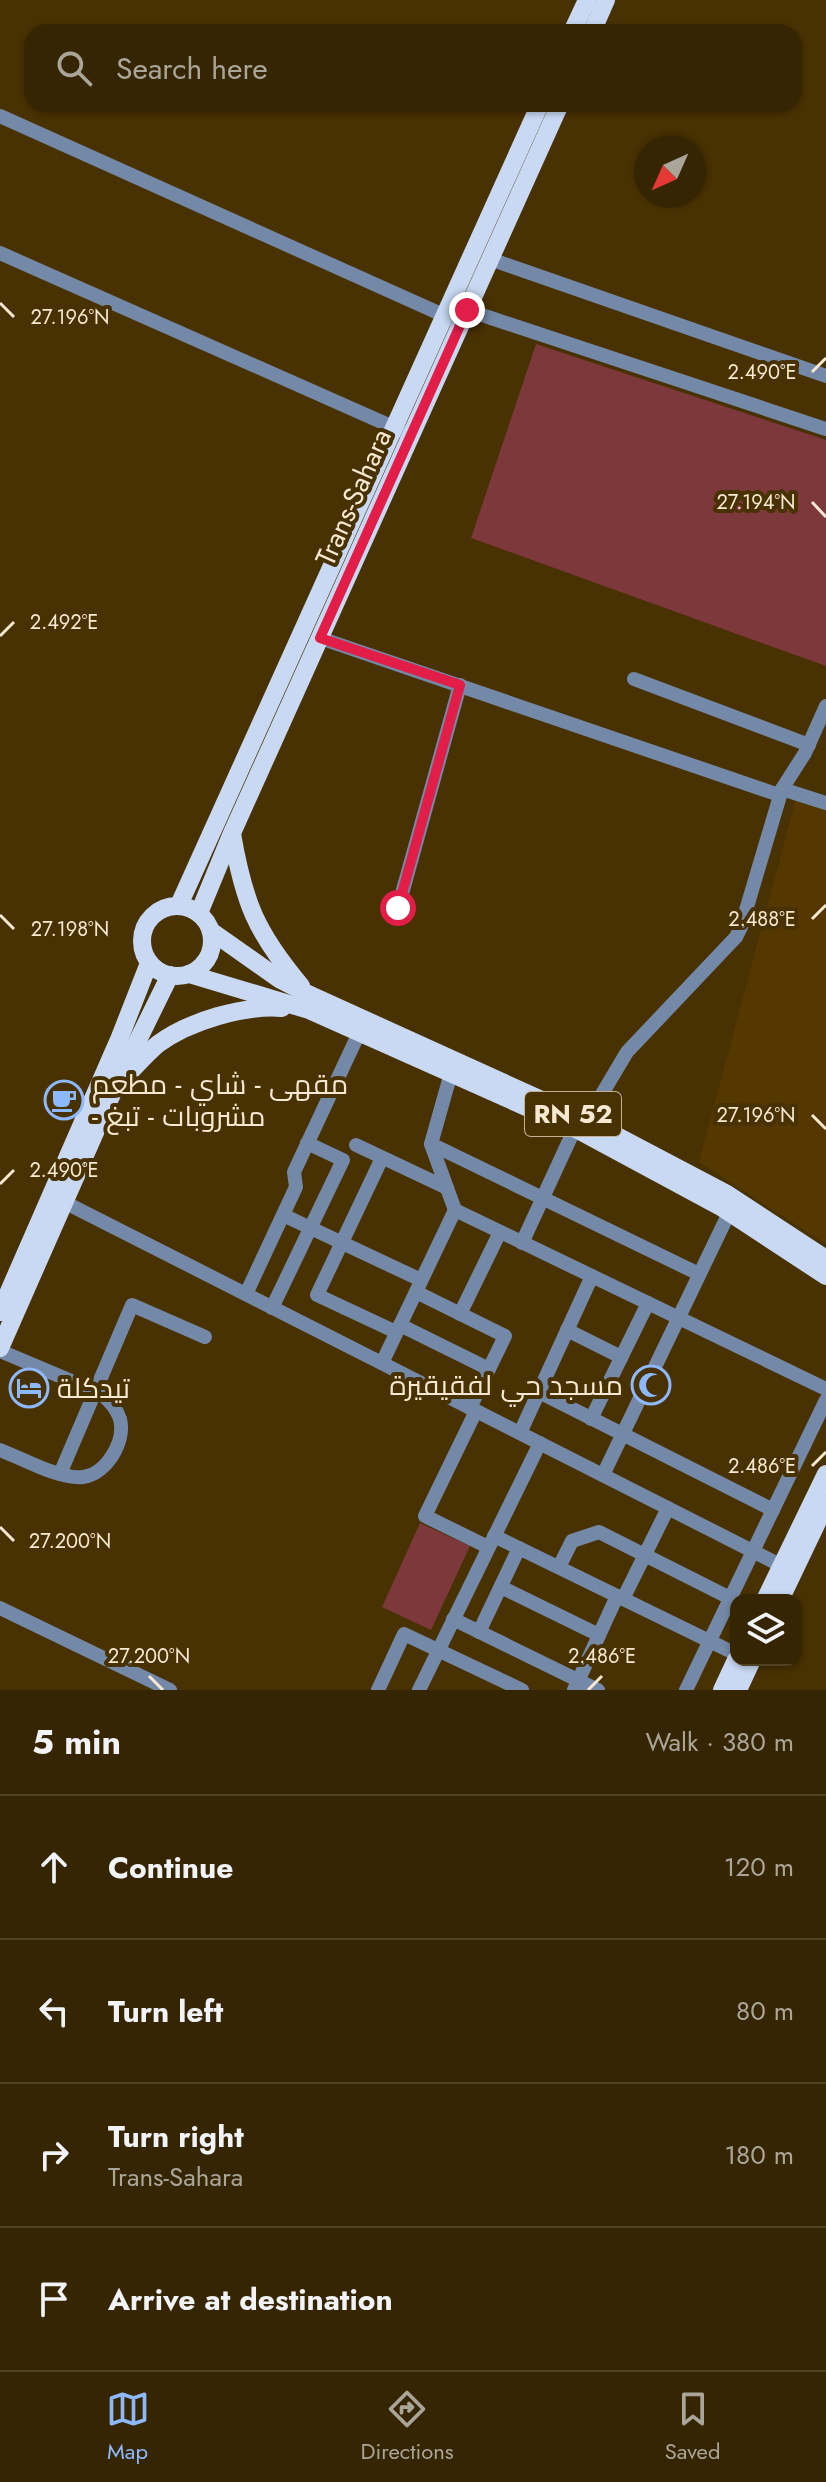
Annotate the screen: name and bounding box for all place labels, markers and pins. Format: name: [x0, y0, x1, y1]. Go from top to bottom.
place label: مقهى - شاي - مطعم - مشروبات - تبغ: [92, 1064, 348, 1137]
cafe icon: مقهى - شاي - مطعم - مشروبات - تبغ: [43, 1079, 85, 1121]
mosque icon: مسجد حي لفقيقيرة: [630, 1364, 672, 1406]
place label: مسجد حي لفقيقيرة: [389, 1365, 623, 1407]
hotel icon: تيدكلة: [8, 1367, 50, 1409]
place label: تيدكلة: [57, 1368, 130, 1409]

